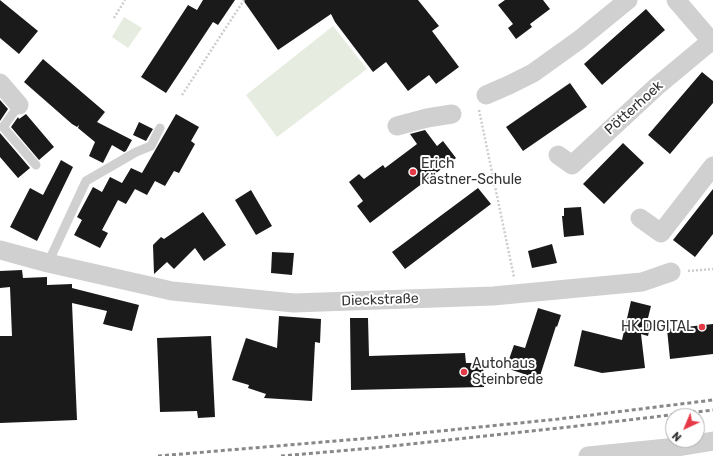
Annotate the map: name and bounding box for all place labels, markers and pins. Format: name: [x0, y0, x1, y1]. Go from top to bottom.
place label: Erich Kästner-Schule: [421, 156, 522, 188]
marker: Erich Kästner-Schule: [408, 167, 418, 177]
place label: HK.DIGITAL: [621, 319, 694, 335]
marker: HK.DIGITAL: [697, 322, 707, 332]
place label: Autohaus Steinbrede: [472, 356, 543, 388]
marker: Autohaus Steinbrede: [459, 367, 469, 377]

